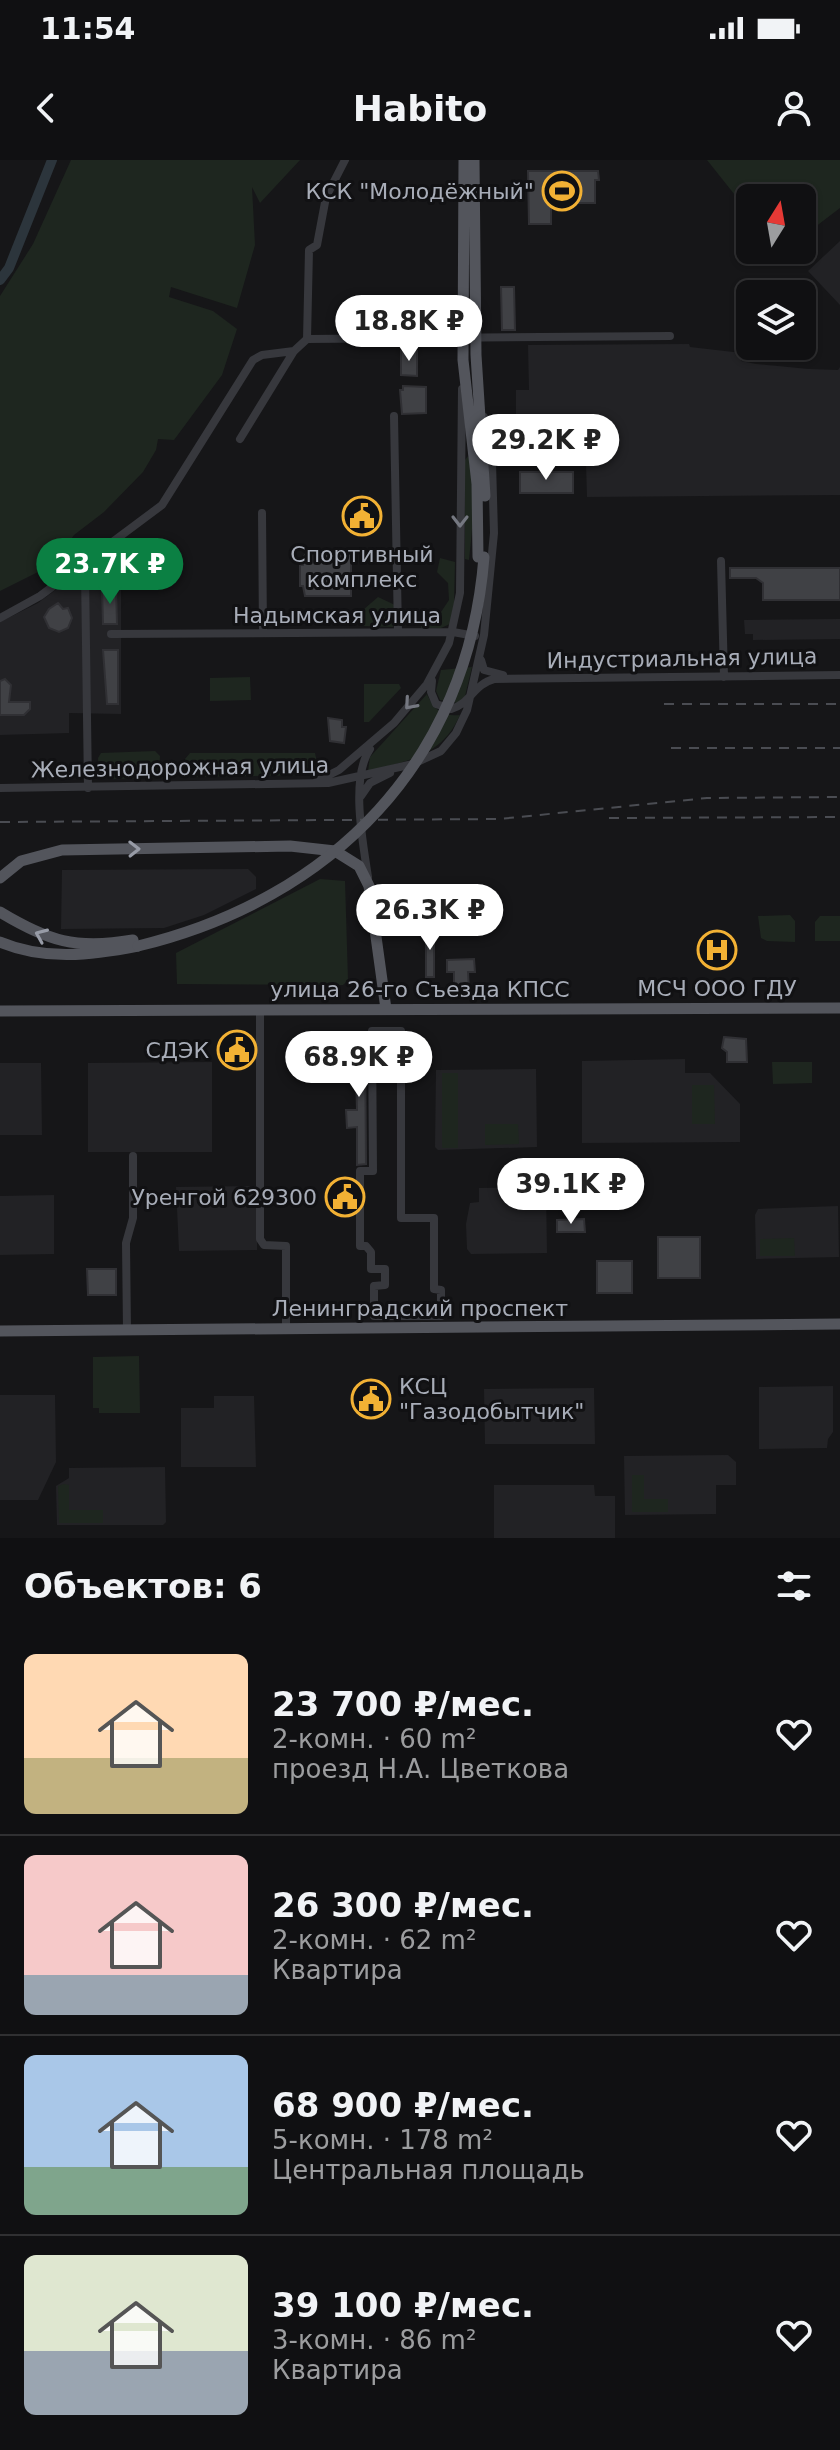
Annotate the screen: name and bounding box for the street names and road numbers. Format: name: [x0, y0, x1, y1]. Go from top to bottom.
street label: Надымская улица: [233, 603, 441, 628]
street label: Индустриальная улица: [546, 644, 818, 673]
street label: Железнодорожная улица: [31, 752, 329, 783]
street label: улица 26-го Съезда КПСС: [270, 977, 570, 1002]
street label: Ленинградский проспект: [272, 1296, 568, 1321]

